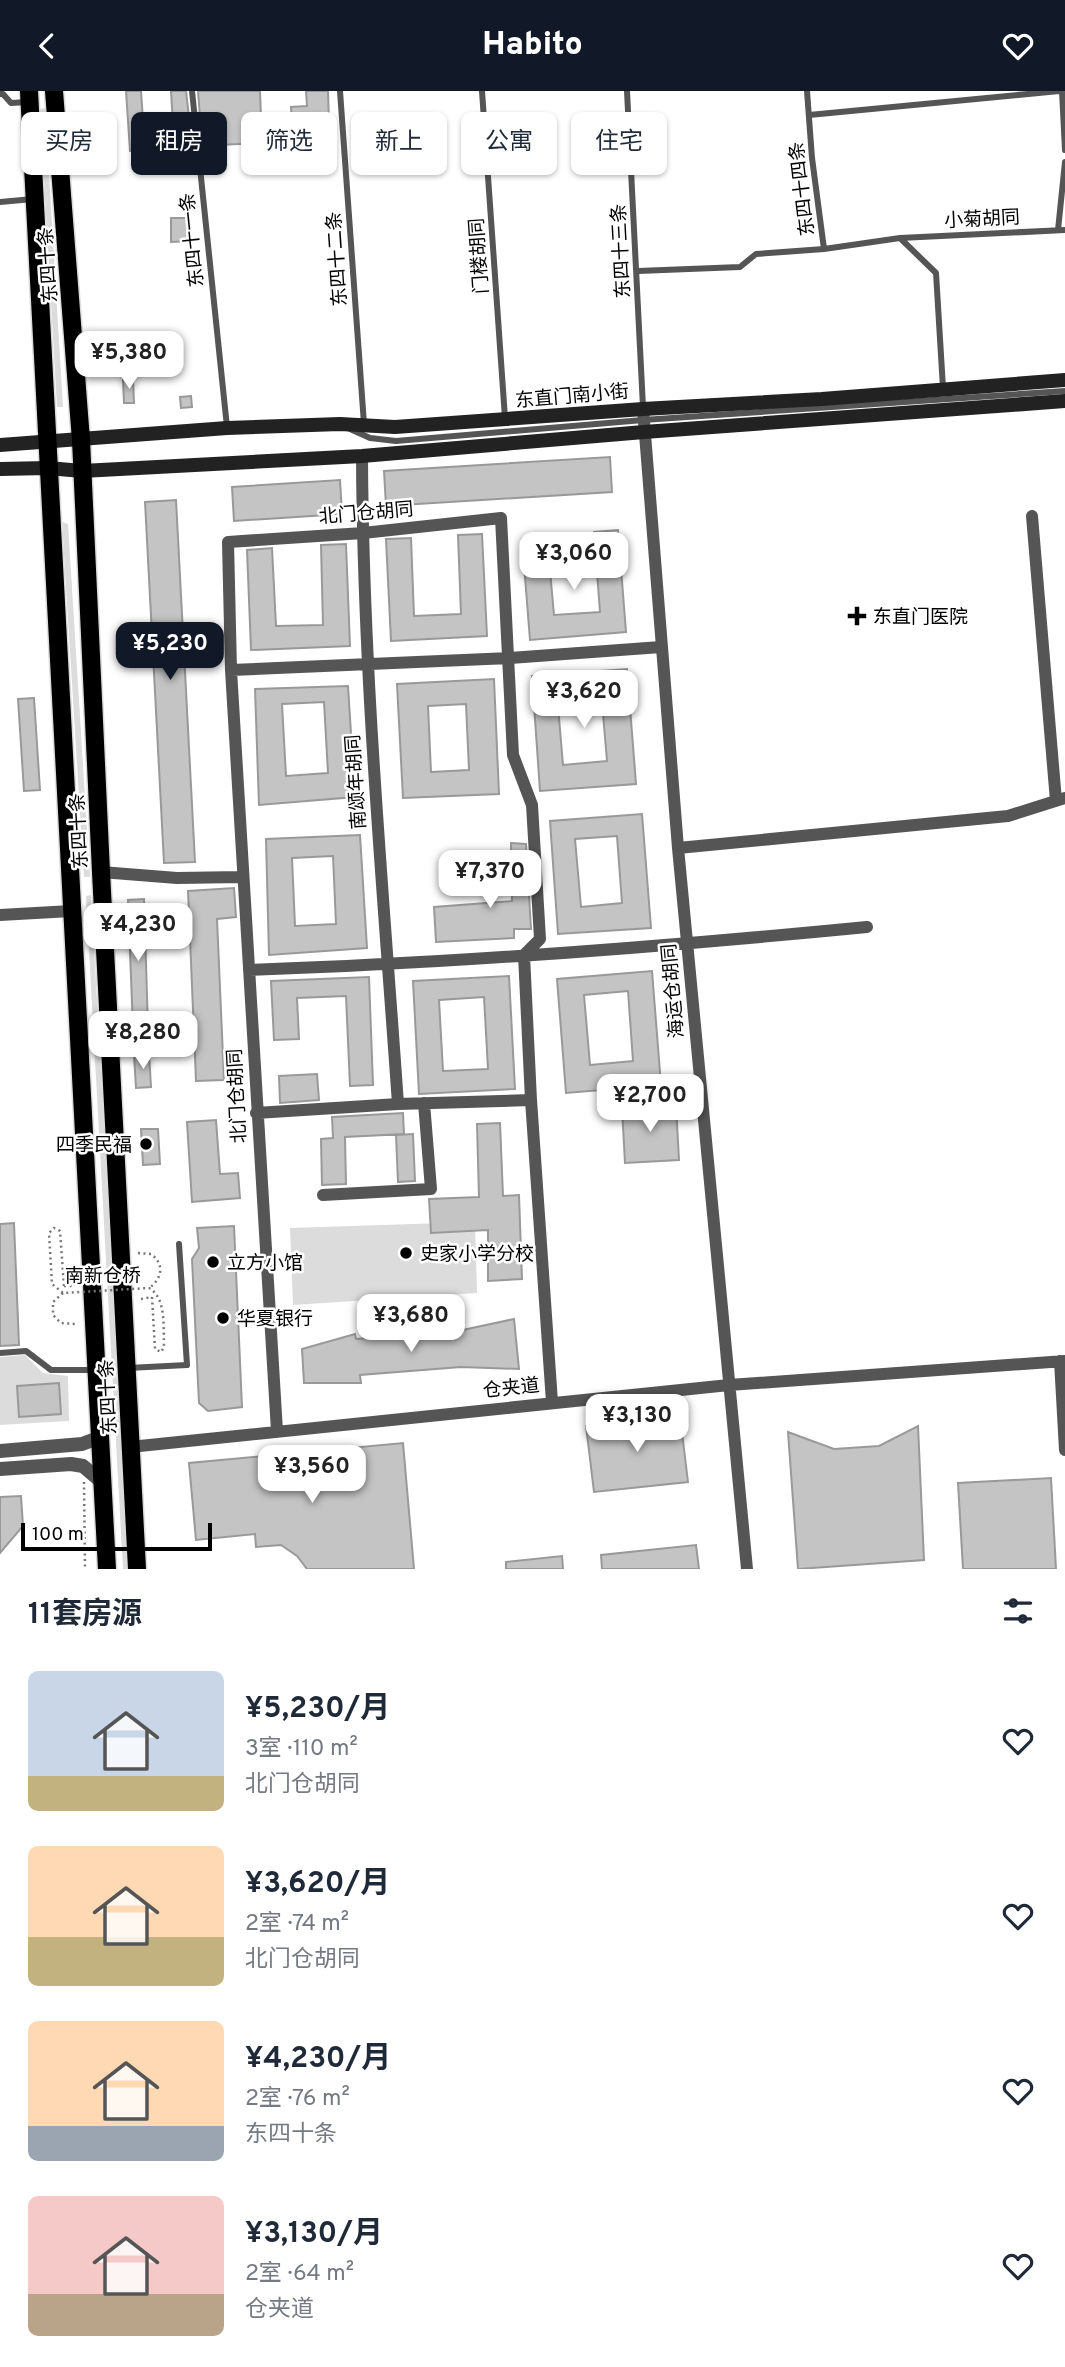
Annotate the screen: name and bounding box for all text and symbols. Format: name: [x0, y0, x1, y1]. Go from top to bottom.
text: Habito: [482, 26, 583, 66]
icon: back: [28, 27, 66, 65]
icon: heart: [999, 27, 1037, 65]
chip: 买房: [21, 112, 117, 175]
chip: 租房: [131, 112, 227, 175]
chip: 筛选: [241, 112, 337, 175]
chip: 新上: [351, 112, 447, 175]
chip: 公寓: [461, 112, 557, 175]
chip: 住宅: [571, 112, 667, 175]
street label: 东四十四条: [785, 140, 821, 237]
street label: 东四十一条: [176, 191, 210, 288]
street label: 东四十三条: [608, 203, 636, 299]
street label: 小菊胡同: [944, 206, 1021, 234]
street label: 东四十二条: [323, 211, 353, 307]
street label: 门楼胡同: [465, 217, 495, 295]
street label: 东四十条: [34, 226, 64, 304]
pin: ¥5,380: [72, 331, 186, 391]
text: ¥5,380: [91, 339, 167, 368]
street label: 东直门南小街: [514, 380, 630, 414]
street label: 北门仓胡同: [318, 498, 415, 530]
pin: ¥3,060: [517, 533, 631, 592]
text: ¥3,060: [535, 540, 613, 569]
marker: 东直门医院: [847, 606, 867, 626]
place label: 东直门医院: [873, 606, 968, 630]
pin: ¥5,230: [113, 623, 227, 682]
text: ¥5,230: [132, 630, 208, 659]
pin: ¥3,620: [527, 671, 641, 730]
text: ¥3,620: [546, 678, 622, 707]
street label: 南颂年胡同: [342, 734, 372, 830]
street label: 东四十条: [66, 792, 94, 869]
pin: ¥7,370: [433, 851, 547, 910]
text: ¥7,370: [455, 858, 526, 887]
pin: ¥4,230: [81, 903, 195, 963]
text: ¥4,230: [99, 911, 177, 940]
street label: 海运仓胡同: [658, 942, 690, 1039]
pin: ¥8,280: [86, 1011, 200, 1071]
text: ¥8,280: [105, 1019, 181, 1048]
street label: 北门仓胡同: [224, 1048, 252, 1144]
pin: ¥2,700: [593, 1075, 707, 1134]
text: ¥2,700: [613, 1082, 687, 1111]
place label: 四季民福: [56, 1134, 132, 1158]
marker: 四季民福: [138, 1136, 154, 1152]
place label: 史家小学分校: [420, 1243, 534, 1267]
marker: 史家小学分校: [398, 1245, 414, 1261]
place label: 立方小馆: [227, 1252, 303, 1276]
marker: 立方小馆: [205, 1254, 221, 1270]
street label: 南新仓桥: [65, 1265, 141, 1289]
pin: ¥3,680: [354, 1295, 468, 1354]
text: ¥3,680: [373, 1302, 449, 1331]
place label: 华夏银行: [237, 1308, 313, 1332]
marker: 华夏银行: [215, 1310, 231, 1326]
street label: 东四十条: [95, 1358, 123, 1435]
street label: 仓夹道: [482, 1374, 541, 1404]
pin: ¥3,130: [580, 1395, 694, 1454]
text: ¥3,130: [602, 1402, 672, 1431]
pin: ¥3,560: [255, 1445, 369, 1505]
text: ¥3,560: [274, 1453, 350, 1482]
scale bar: [21, 1520, 212, 1552]
text: 100 m: [32, 1523, 84, 1547]
icon: filters: [999, 1592, 1037, 1630]
text: 11套房源: [28, 1597, 142, 1634]
text: ¥5,230/月: [245, 1691, 390, 1728]
icon: home: [84, 1699, 168, 1783]
icon: heart: [999, 1722, 1037, 1760]
text: 3室 · 110 m²: [245, 1735, 358, 1764]
text: 北门仓胡同: [245, 1771, 360, 1800]
text: ¥3,620/月: [245, 1866, 390, 1903]
icon: home: [84, 1874, 168, 1958]
icon: heart: [999, 1897, 1037, 1935]
text: 2室 · 74 m²: [245, 1910, 349, 1939]
text: 北门仓胡同: [245, 1946, 360, 1975]
text: ¥4,230/月: [245, 2041, 391, 2078]
icon: home: [84, 2049, 168, 2133]
icon: heart: [999, 2072, 1037, 2110]
text: 2室 · 76 m²: [245, 2085, 350, 2114]
text: 东四十条: [245, 2121, 337, 2150]
text: ¥3,130/月: [245, 2216, 383, 2253]
icon: home: [84, 2224, 168, 2308]
icon: heart: [999, 2247, 1037, 2285]
text: 2室 · 64 m²: [245, 2260, 354, 2289]
text: 仓夹道: [245, 2296, 314, 2325]

